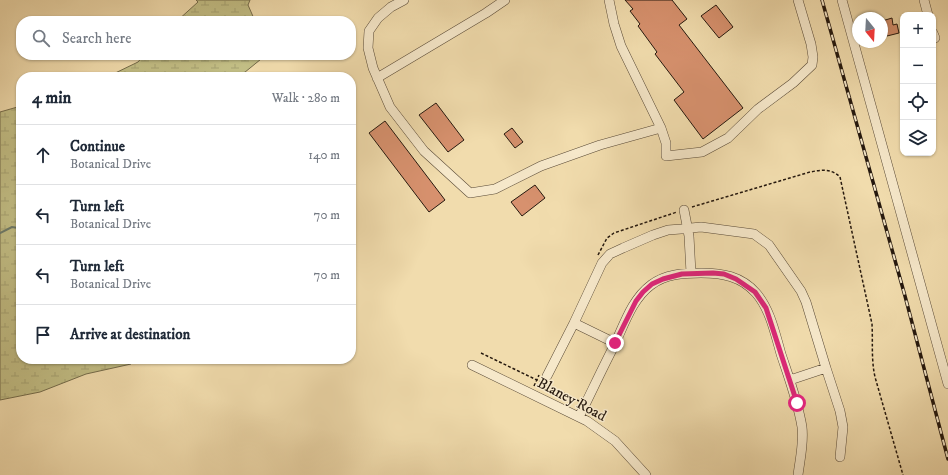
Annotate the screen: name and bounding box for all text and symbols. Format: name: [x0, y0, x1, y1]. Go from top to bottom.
north arrow: [852, 12, 888, 48]
map controls: [900, 12, 936, 156]
button: +: [900, 12, 936, 48]
search box: [16, 16, 356, 60]
icon: search: [30, 27, 52, 49]
text: Search here: [62, 29, 131, 48]
button: −: [900, 48, 936, 84]
button: locate: [900, 84, 936, 120]
text: 4 min: [32, 87, 71, 109]
text: Walk · 280 m: [272, 90, 340, 106]
button: layers: [900, 120, 936, 156]
text: Continue: [70, 137, 125, 156]
icon: ahead: [32, 144, 54, 166]
text: 140 m: [308, 147, 340, 163]
text: Botanical Drive: [70, 156, 151, 172]
text: Turn left: [70, 197, 124, 216]
icon: left: [32, 204, 54, 226]
text: 70 m: [314, 207, 340, 223]
text: Botanical Drive: [70, 216, 151, 232]
text: Turn left: [70, 257, 124, 276]
icon: left: [32, 264, 54, 286]
text: 70 m: [314, 267, 340, 283]
text: Botanical Drive: [70, 276, 151, 292]
icon: arrive: [32, 324, 54, 346]
text: Arrive at destination: [70, 325, 190, 344]
route end: [606, 334, 624, 352]
street label: Blaney Road: [534, 373, 610, 426]
route start: [788, 394, 806, 412]

